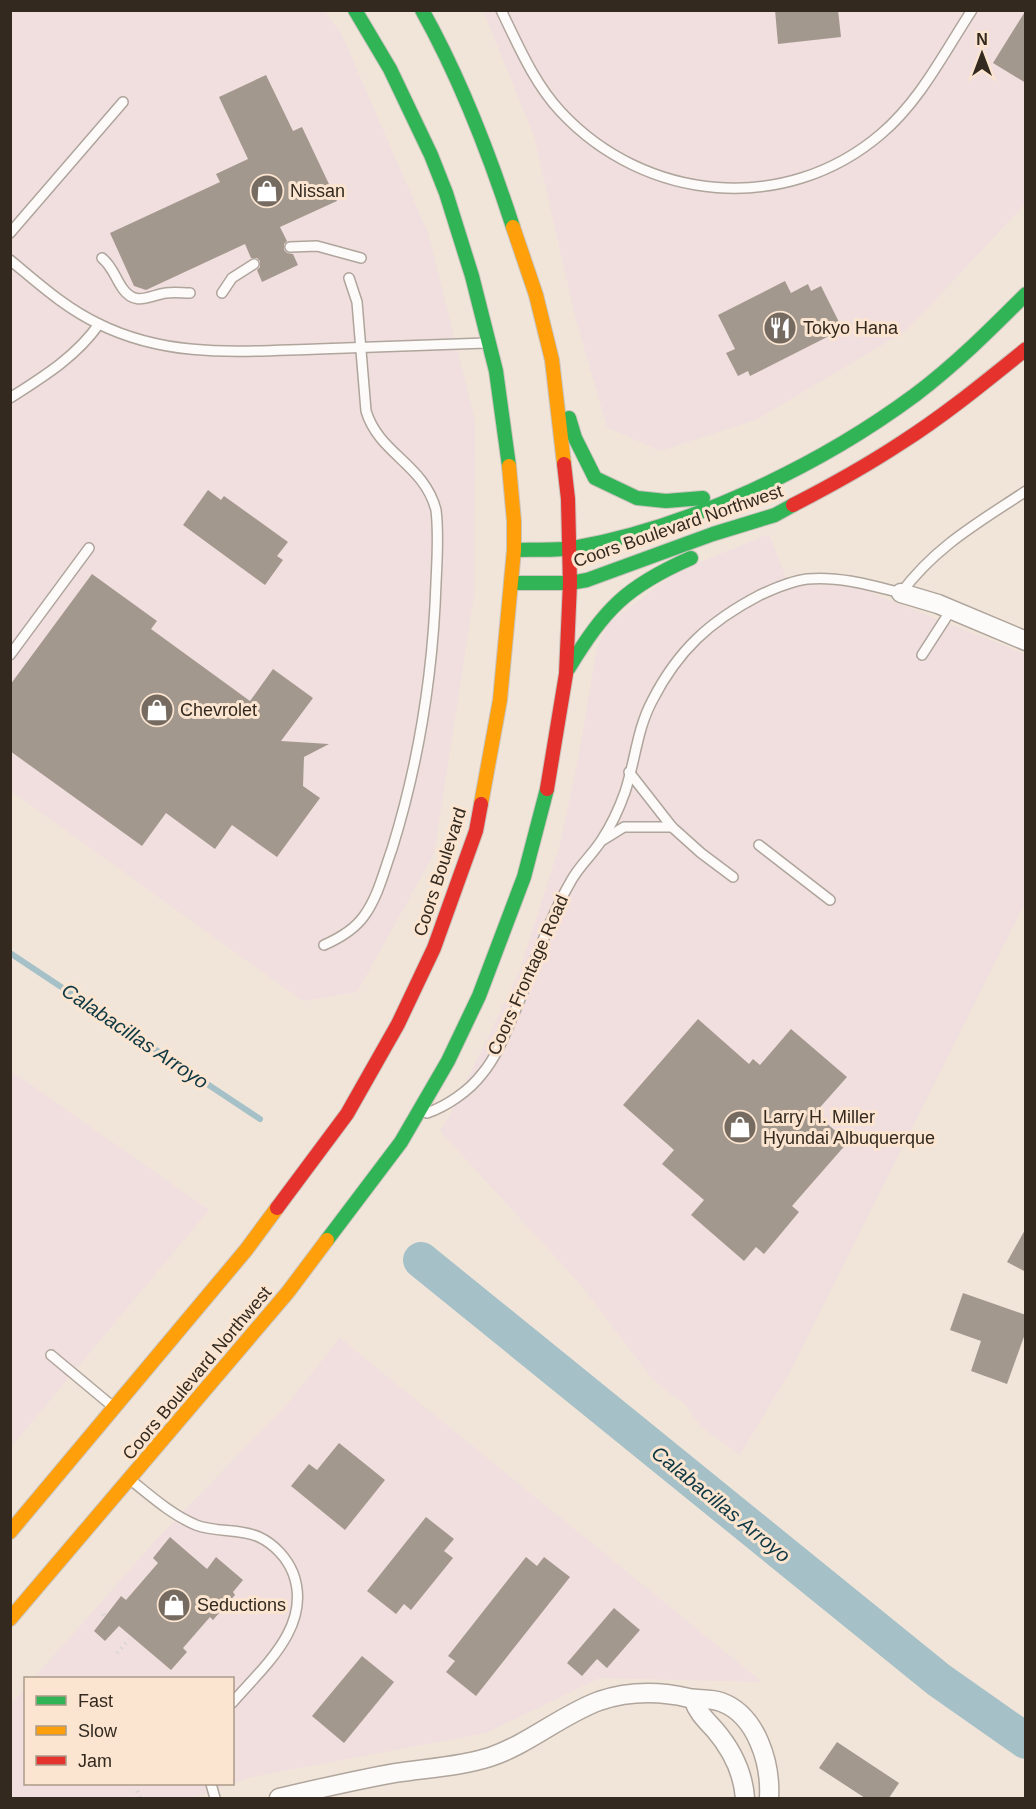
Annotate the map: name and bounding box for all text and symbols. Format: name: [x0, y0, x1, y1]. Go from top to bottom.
north arrow: [952, 24, 1012, 84]
text: N: [976, 31, 988, 48]
shop icon: Nissan: [249, 173, 285, 209]
place label: Nissan: [290, 181, 345, 201]
restaurant icon: Tokyo Hana: [762, 310, 798, 346]
place label: Tokyo Hana: [803, 318, 899, 338]
street label: Coors Boulevard Northwest: [571, 481, 785, 571]
shop icon: Chevrolet: [139, 692, 175, 728]
place label: Chevrolet: [180, 700, 257, 720]
street label: Coors Boulevard: [410, 805, 470, 939]
street label: Coors Frontage Road: [484, 892, 572, 1058]
water label: Calabacillas Arroyo: [58, 979, 212, 1093]
place label: Larry H. Miller Hyundai Albuquerque: [763, 1107, 935, 1148]
shop icon: Larry H. Miller Hyundai Albuquerque: [722, 1109, 758, 1145]
street label: Coors Boulevard Northwest: [119, 1282, 275, 1464]
water label: Calabacillas Arroyo: [647, 1441, 795, 1567]
shop icon: Seductions: [156, 1587, 192, 1623]
place label: Seductions: [197, 1595, 286, 1615]
legend: [24, 1677, 234, 1785]
text: Fast: [78, 1691, 113, 1711]
text: Slow: [78, 1721, 118, 1741]
text: Jam: [78, 1751, 112, 1771]

